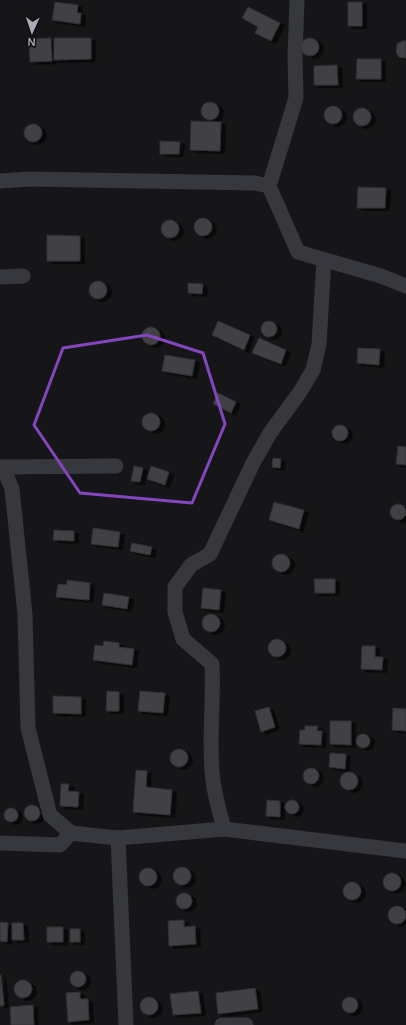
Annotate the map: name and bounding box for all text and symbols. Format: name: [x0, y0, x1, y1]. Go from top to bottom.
north arrow: [12, 12, 52, 52]
text: N: [27, 35, 36, 50]

